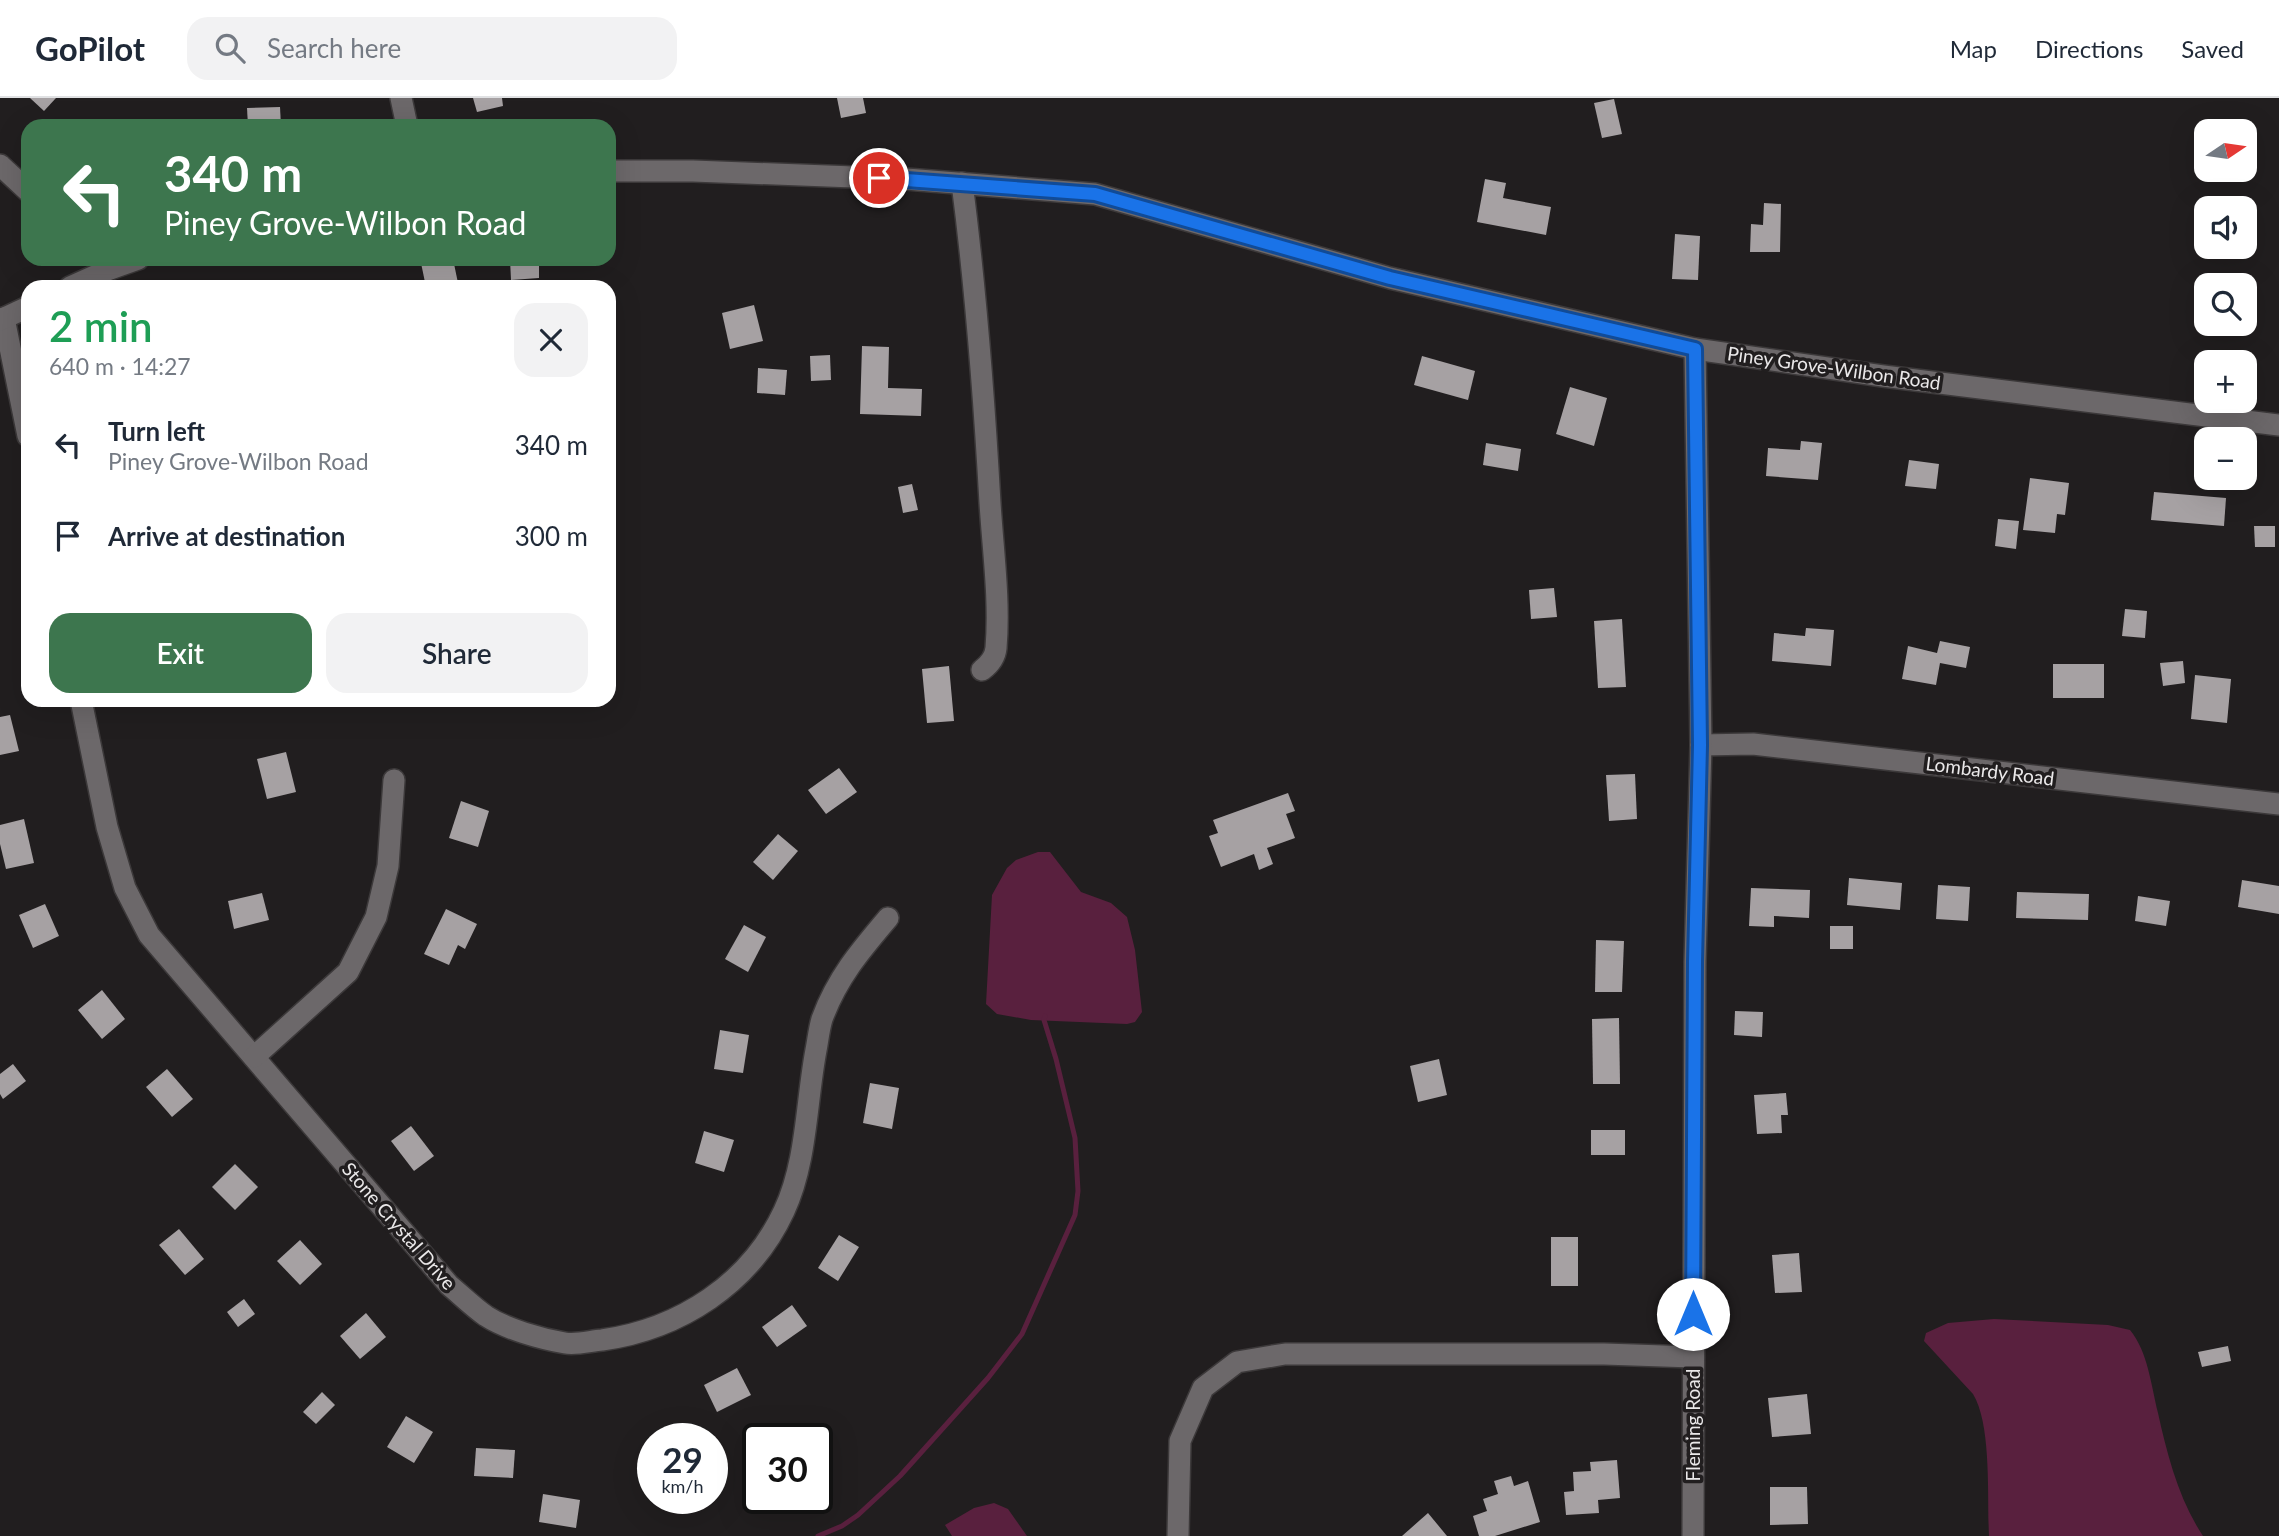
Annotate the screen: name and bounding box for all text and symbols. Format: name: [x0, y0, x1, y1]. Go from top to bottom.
search box: [187, 17, 677, 80]
text: GoPilot: [35, 28, 145, 68]
icon: search: [211, 29, 249, 67]
text: Search here: [267, 32, 401, 64]
text: Map: [1950, 34, 1997, 63]
text: Directions: [2035, 34, 2143, 63]
text: Saved: [2181, 34, 2244, 63]
north arrow: [2194, 119, 2258, 182]
map controls: [2194, 119, 2257, 490]
text: 340 m: [164, 144, 302, 202]
icon: left: [49, 147, 140, 238]
pin: [849, 148, 909, 208]
icon: arrive: [860, 159, 898, 197]
button: sound: [2194, 196, 2257, 259]
text: Piney Grove-Wilbon Road: [164, 203, 527, 242]
button: search: [2194, 273, 2257, 336]
text: 2 min: [49, 301, 153, 351]
button: close: [514, 303, 588, 377]
street label: Piney Grove-Wilbon Road: [1726, 341, 1942, 394]
button: +: [2194, 350, 2257, 413]
text: 640 m · 14:27: [49, 352, 191, 380]
text: Turn left: [108, 415, 205, 447]
icon: left: [49, 426, 87, 464]
button: −: [2194, 427, 2257, 490]
text: 340 m: [515, 429, 588, 461]
text: Piney Grove-Wilbon Road: [108, 447, 369, 475]
icon: arrive: [49, 517, 87, 555]
text: Arrive at destination: [108, 520, 345, 552]
text: 300 m: [515, 520, 588, 552]
button: Exit: [49, 613, 312, 693]
button: Share: [326, 613, 588, 693]
street label: Lombardy Road: [1925, 751, 2056, 790]
street label: Stone Crystal Drive: [338, 1157, 461, 1294]
position arrow: [1656, 1277, 1730, 1351]
street label: Fleming Road: [1681, 1369, 1704, 1481]
speed limit sign: 30: [742, 1423, 833, 1514]
text: 29: [662, 1438, 703, 1480]
text: km/h: [661, 1475, 704, 1497]

